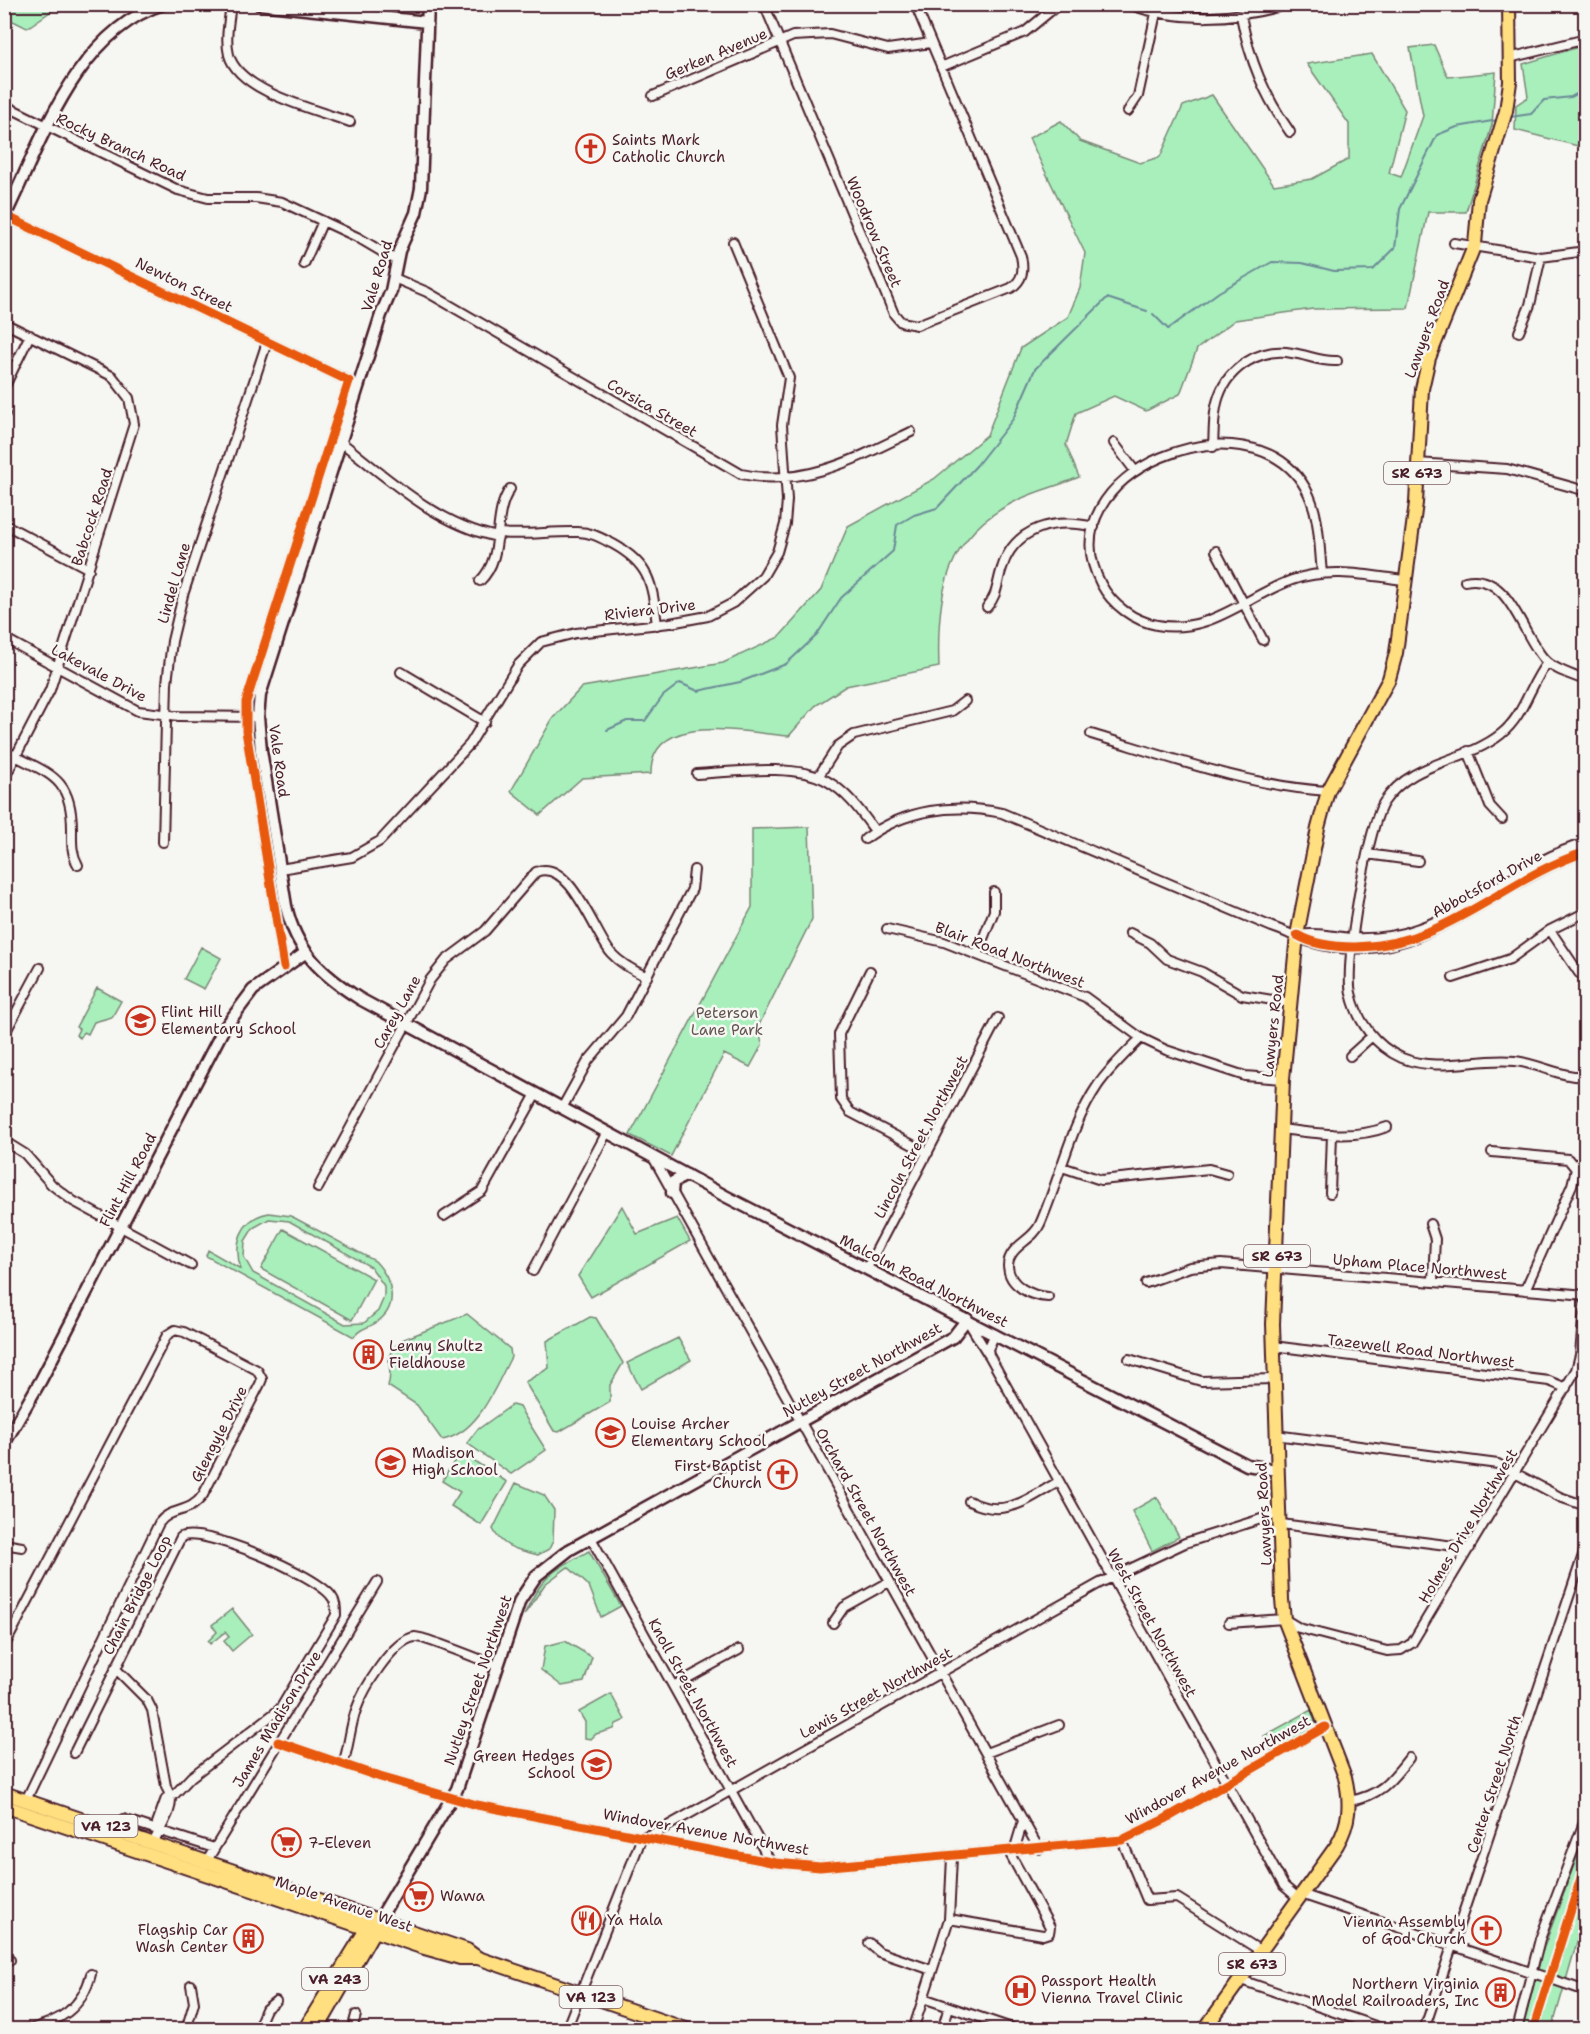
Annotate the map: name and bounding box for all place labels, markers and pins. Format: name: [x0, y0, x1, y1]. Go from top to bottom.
place label: Saints Mark Catholic Church: [612, 130, 725, 167]
church icon: Saints Mark Catholic Church: [575, 133, 607, 165]
place label: Flint Hill Elementary School: [161, 1002, 297, 1039]
school or university icon: Flint Hill Elementary School: [124, 1005, 156, 1037]
place label: Lenny Shultz Fieldhouse: [389, 1336, 483, 1373]
building icon: Lenny Shultz Fieldhouse: [352, 1339, 384, 1371]
place label: Louise Archer Elementary School: [631, 1414, 767, 1451]
school or university icon: Louise Archer Elementary School: [594, 1417, 626, 1449]
place label: Madison High School: [412, 1443, 498, 1480]
school or university icon: Madison High School: [375, 1446, 407, 1478]
place label: First Baptist Church: [674, 1456, 762, 1493]
church icon: First Baptist Church: [767, 1459, 799, 1491]
place label: Green Hedges School: [473, 1746, 575, 1783]
school or university icon: Green Hedges School: [580, 1749, 612, 1781]
supermarket icon: 7-Eleven: [271, 1827, 303, 1859]
place label: 7-Eleven: [308, 1833, 371, 1853]
supermarket icon: Wawa: [403, 1880, 435, 1912]
place label: Wawa: [440, 1886, 486, 1906]
restaurant icon: Ya Hala: [570, 1904, 602, 1936]
place label: Ya Hala: [607, 1910, 663, 1930]
place label: Vienna Assembly of God Church: [1343, 1912, 1466, 1949]
church icon: Vienna Assembly of God Church: [1471, 1915, 1503, 1947]
place label: Flagship Car Wash Center: [135, 1920, 228, 1957]
building icon: Flagship Car Wash Center: [233, 1923, 265, 1955]
place label: Passport Health Vienna Travel Clinic: [1041, 1971, 1183, 2008]
hospital icon: Passport Health Vienna Travel Clinic: [1004, 1974, 1036, 2006]
place label: Northern Virginia Model Railroaders, Inc: [1311, 1974, 1480, 2011]
building icon: Northern Virginia Model Railroaders, Inc: [1484, 1977, 1516, 2009]

